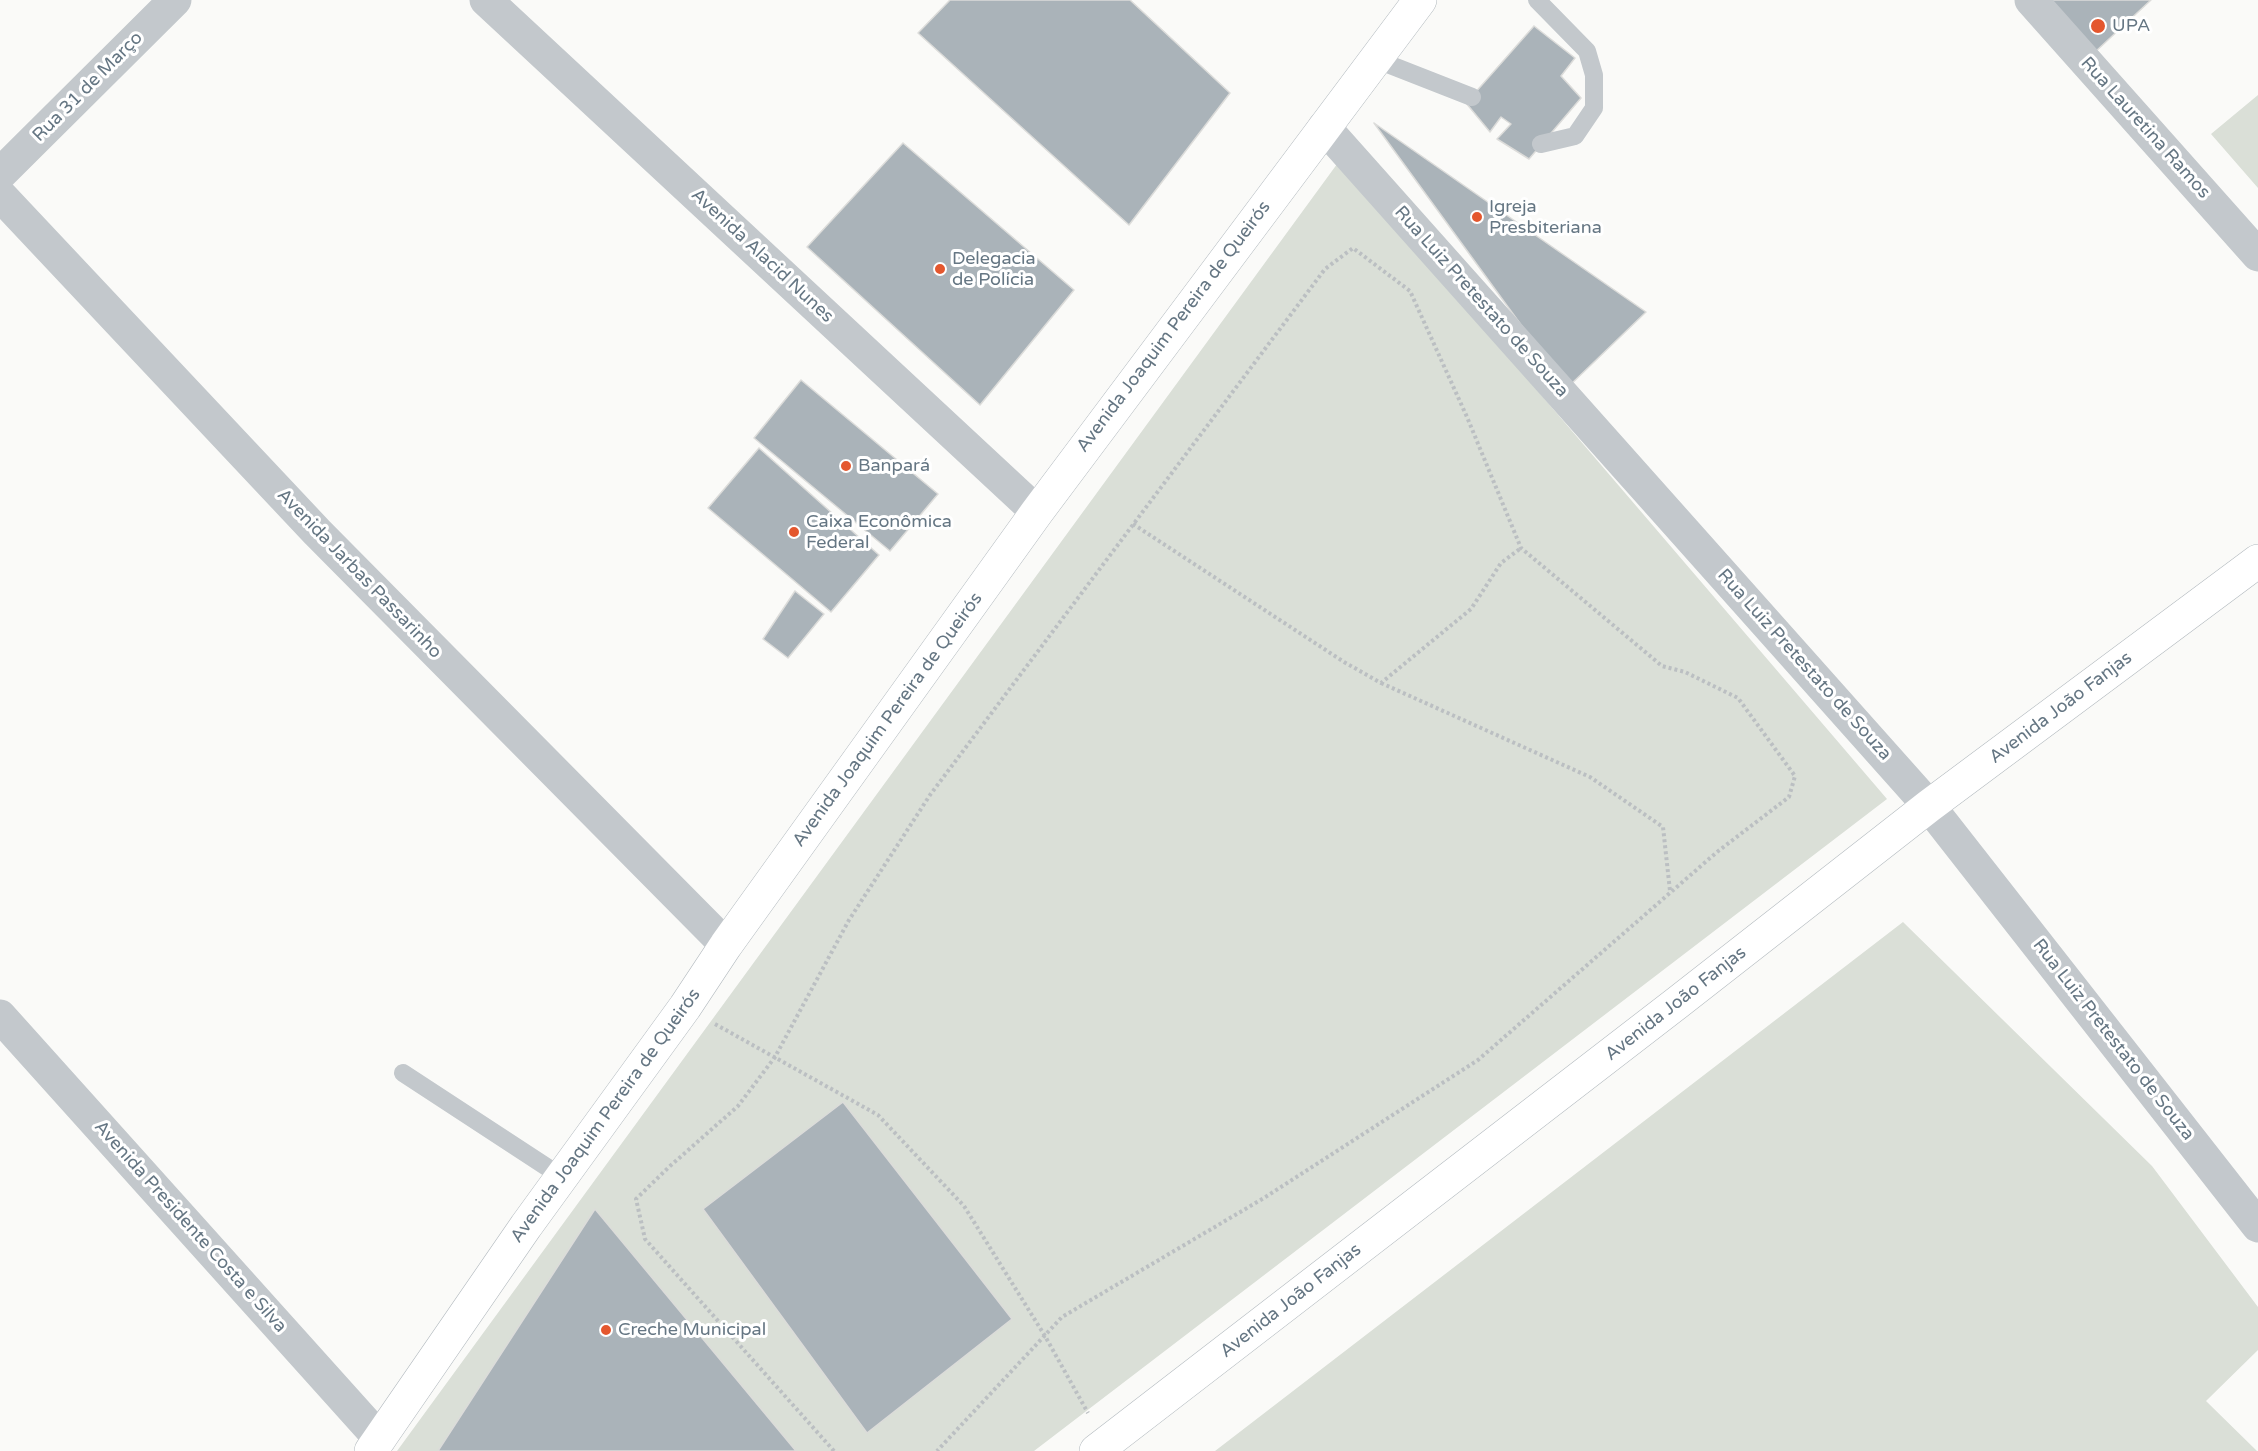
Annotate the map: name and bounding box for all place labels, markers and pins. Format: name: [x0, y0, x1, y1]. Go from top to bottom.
place label: UPA: [2112, 15, 2150, 37]
marker: UPA: [2089, 17, 2107, 35]
place label: Igreja Presbiteriana: [1489, 196, 1602, 238]
marker: Igreja Presbiteriana: [1470, 210, 1484, 224]
place label: Delegacia de Polícia: [952, 248, 1036, 290]
marker: Delegacia de Polícia: [933, 262, 947, 276]
place label: Banpará: [858, 455, 930, 477]
marker: Banpará: [839, 459, 853, 473]
place label: Caixa Econômica Federal: [806, 511, 952, 554]
marker: Caixa Econômica Federal: [787, 525, 801, 539]
place label: Creche Municipal: [618, 1319, 766, 1341]
marker: Creche Municipal: [599, 1323, 613, 1337]

